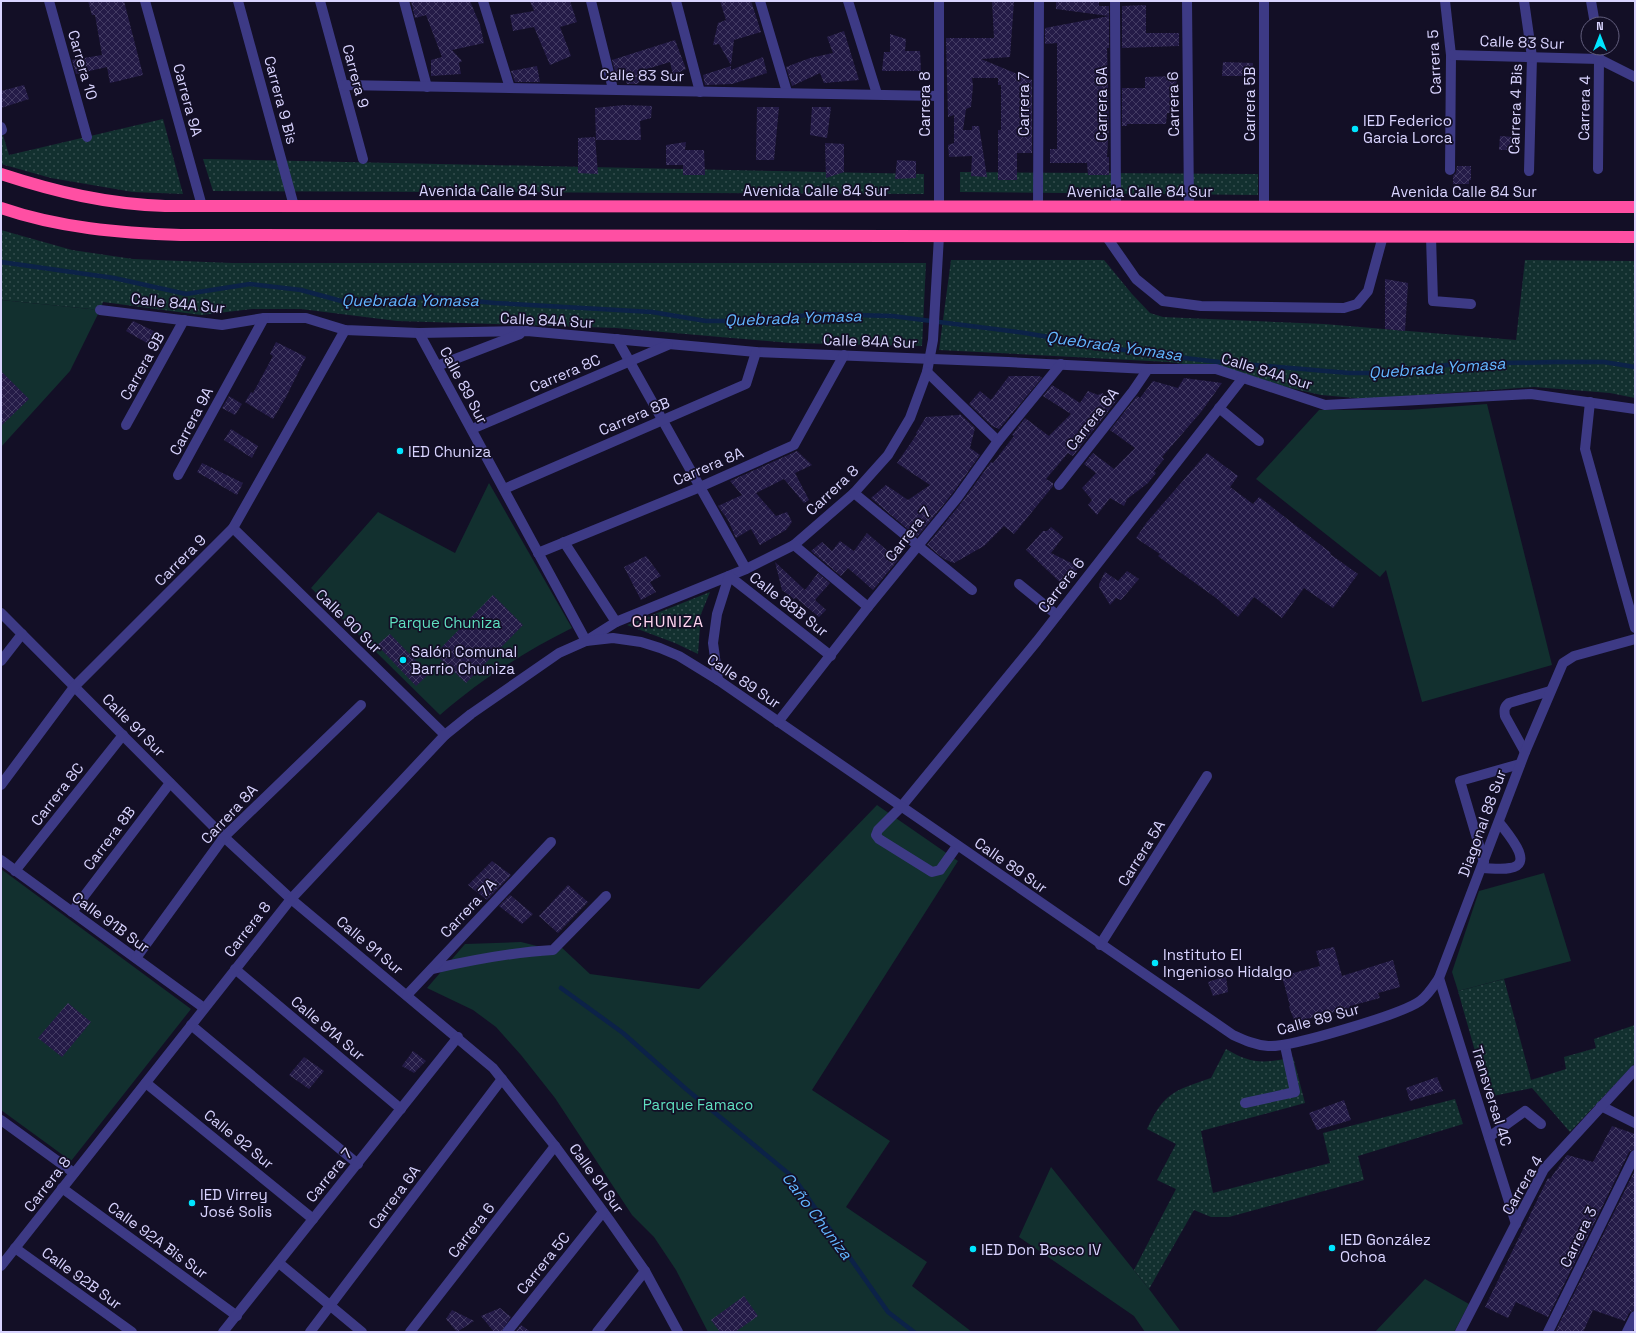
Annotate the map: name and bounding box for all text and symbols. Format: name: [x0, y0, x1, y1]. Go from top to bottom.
north arrow: [1580, 16, 1620, 56]
text: N: [1596, 19, 1604, 33]
street label: Carrera 10: [64, 28, 102, 102]
street label: Carrera 5: [1423, 29, 1445, 95]
street label: Calle 83 Sur: [1479, 31, 1565, 53]
street label: Carrera 9: [338, 42, 374, 110]
street label: Carrera 9 Bis: [260, 54, 302, 146]
street label: Carrera 9A: [169, 61, 207, 139]
street label: Carrera 4 Bis: [1504, 63, 1526, 155]
street label: Calle 83 Sur: [600, 65, 685, 85]
street label: Carrera 6A: [1092, 66, 1111, 141]
street label: Carrera 5B: [1240, 66, 1259, 141]
street label: Carrera 8: [915, 71, 934, 137]
street label: Carrera 6: [1163, 71, 1183, 137]
street label: Carrera 7: [1014, 72, 1033, 136]
street label: Carrera 4: [1574, 75, 1594, 141]
place label: IED Federico Garcia Lorca: [1363, 111, 1453, 147]
marker: IED Federico Garcia Lorca: [1350, 124, 1360, 134]
street label: Avenida Calle 84 Sur: [419, 181, 565, 200]
street label: Avenida Calle 84 Sur: [743, 181, 889, 200]
street label: Avenida Calle 84 Sur: [1067, 182, 1213, 201]
street label: Avenida Calle 84 Sur: [1391, 182, 1537, 201]
street label: Calle 84A Sur: [130, 289, 226, 317]
water label: Quebrada Yomasa: [341, 290, 479, 311]
water label: Quebrada Yomasa: [724, 305, 863, 331]
street label: Calle 84A Sur: [499, 308, 595, 332]
water label: Quebrada Yomasa: [1045, 326, 1184, 366]
street label: Carrera 9B: [115, 328, 169, 403]
street label: Calle 84A Sur: [823, 330, 918, 352]
street label: Calle 89 Sur: [436, 343, 492, 427]
street label: Calle 84A Sur: [1219, 348, 1315, 394]
street label: Carrera 8C: [527, 350, 603, 396]
water label: Quebrada Yomasa: [1368, 353, 1507, 383]
street label: Carrera 9A: [165, 383, 217, 458]
street label: Carrera 6A: [1062, 383, 1123, 454]
street label: Carrera 8B: [596, 393, 672, 439]
place label: IED Chuniza: [408, 442, 491, 461]
street label: Carrera 8A: [670, 442, 747, 489]
marker: IED Chuniza: [395, 446, 405, 456]
street label: Carrera 8: [802, 461, 862, 519]
street label: Carrera 7: [881, 503, 935, 565]
street label: Carrera 9: [150, 530, 210, 590]
street label: Carrera 6: [1033, 553, 1089, 617]
street label: Calle 88B Sur: [746, 567, 832, 641]
street label: Calle 90 Sur: [312, 585, 386, 658]
district label: CHUNIZA: [632, 611, 704, 632]
park label: Parque Chuniza: [389, 613, 501, 632]
place label: Salón Comunal Barrio Chuniza: [411, 642, 517, 678]
street label: Calle 89 Sur: [704, 649, 785, 713]
marker: Salón Comunal Barrio Chuniza: [398, 655, 408, 665]
street label: Calle 91 Sur: [98, 689, 170, 761]
street label: Carrera 8C: [26, 759, 88, 829]
street label: Diagonal 88 Sur: [1454, 766, 1510, 879]
street label: Carrera 8A: [197, 780, 262, 848]
street label: Carrera 8B: [79, 802, 139, 874]
street label: Carrera 5A: [1113, 816, 1169, 890]
street label: Calle 89 Sur: [971, 833, 1051, 897]
street label: Carrera 7A: [436, 874, 501, 942]
street label: Calle 91B Sur: [68, 887, 154, 957]
street label: Carrera 8: [219, 897, 275, 961]
street label: Calle 91 Sur: [333, 911, 408, 979]
place label: Instituto El Ingenioso Hidalgo: [1163, 945, 1292, 981]
marker: Instituto El Ingenioso Hidalgo: [1150, 958, 1160, 968]
street label: Calle 91A Sur: [287, 992, 369, 1065]
street label: Calle 89 Sur: [1275, 999, 1362, 1039]
street label: Transversal 4C: [1468, 1044, 1516, 1148]
park label: Parque Famaco: [643, 1095, 753, 1114]
street label: Calle 92 Sur: [200, 1105, 278, 1173]
street label: Calle 91 Sur: [565, 1139, 629, 1217]
street label: Carrera 7: [301, 1144, 357, 1206]
street label: Carrera 8: [19, 1152, 75, 1216]
street label: Carrera 4: [1497, 1152, 1547, 1218]
street label: Carrera 6A: [364, 1161, 424, 1233]
water label: Caño Chuniza: [777, 1168, 857, 1265]
place label: IED Virrey José Solis: [200, 1185, 272, 1221]
street label: Calle 92A Bis Sur: [104, 1197, 212, 1283]
marker: IED Virrey José Solis: [187, 1198, 197, 1208]
street label: Carrera 6: [443, 1198, 499, 1262]
street label: Carrera 3: [1555, 1204, 1601, 1270]
street label: Carrera 5C: [512, 1228, 574, 1298]
place label: IED González Ochoa: [1340, 1230, 1431, 1266]
place label: IED Don Bosco IV: [981, 1240, 1101, 1259]
street label: Calle 92B Sur: [38, 1243, 126, 1314]
marker: IED González Ochoa: [1327, 1243, 1337, 1253]
marker: IED Don Bosco IV: [968, 1244, 978, 1254]

